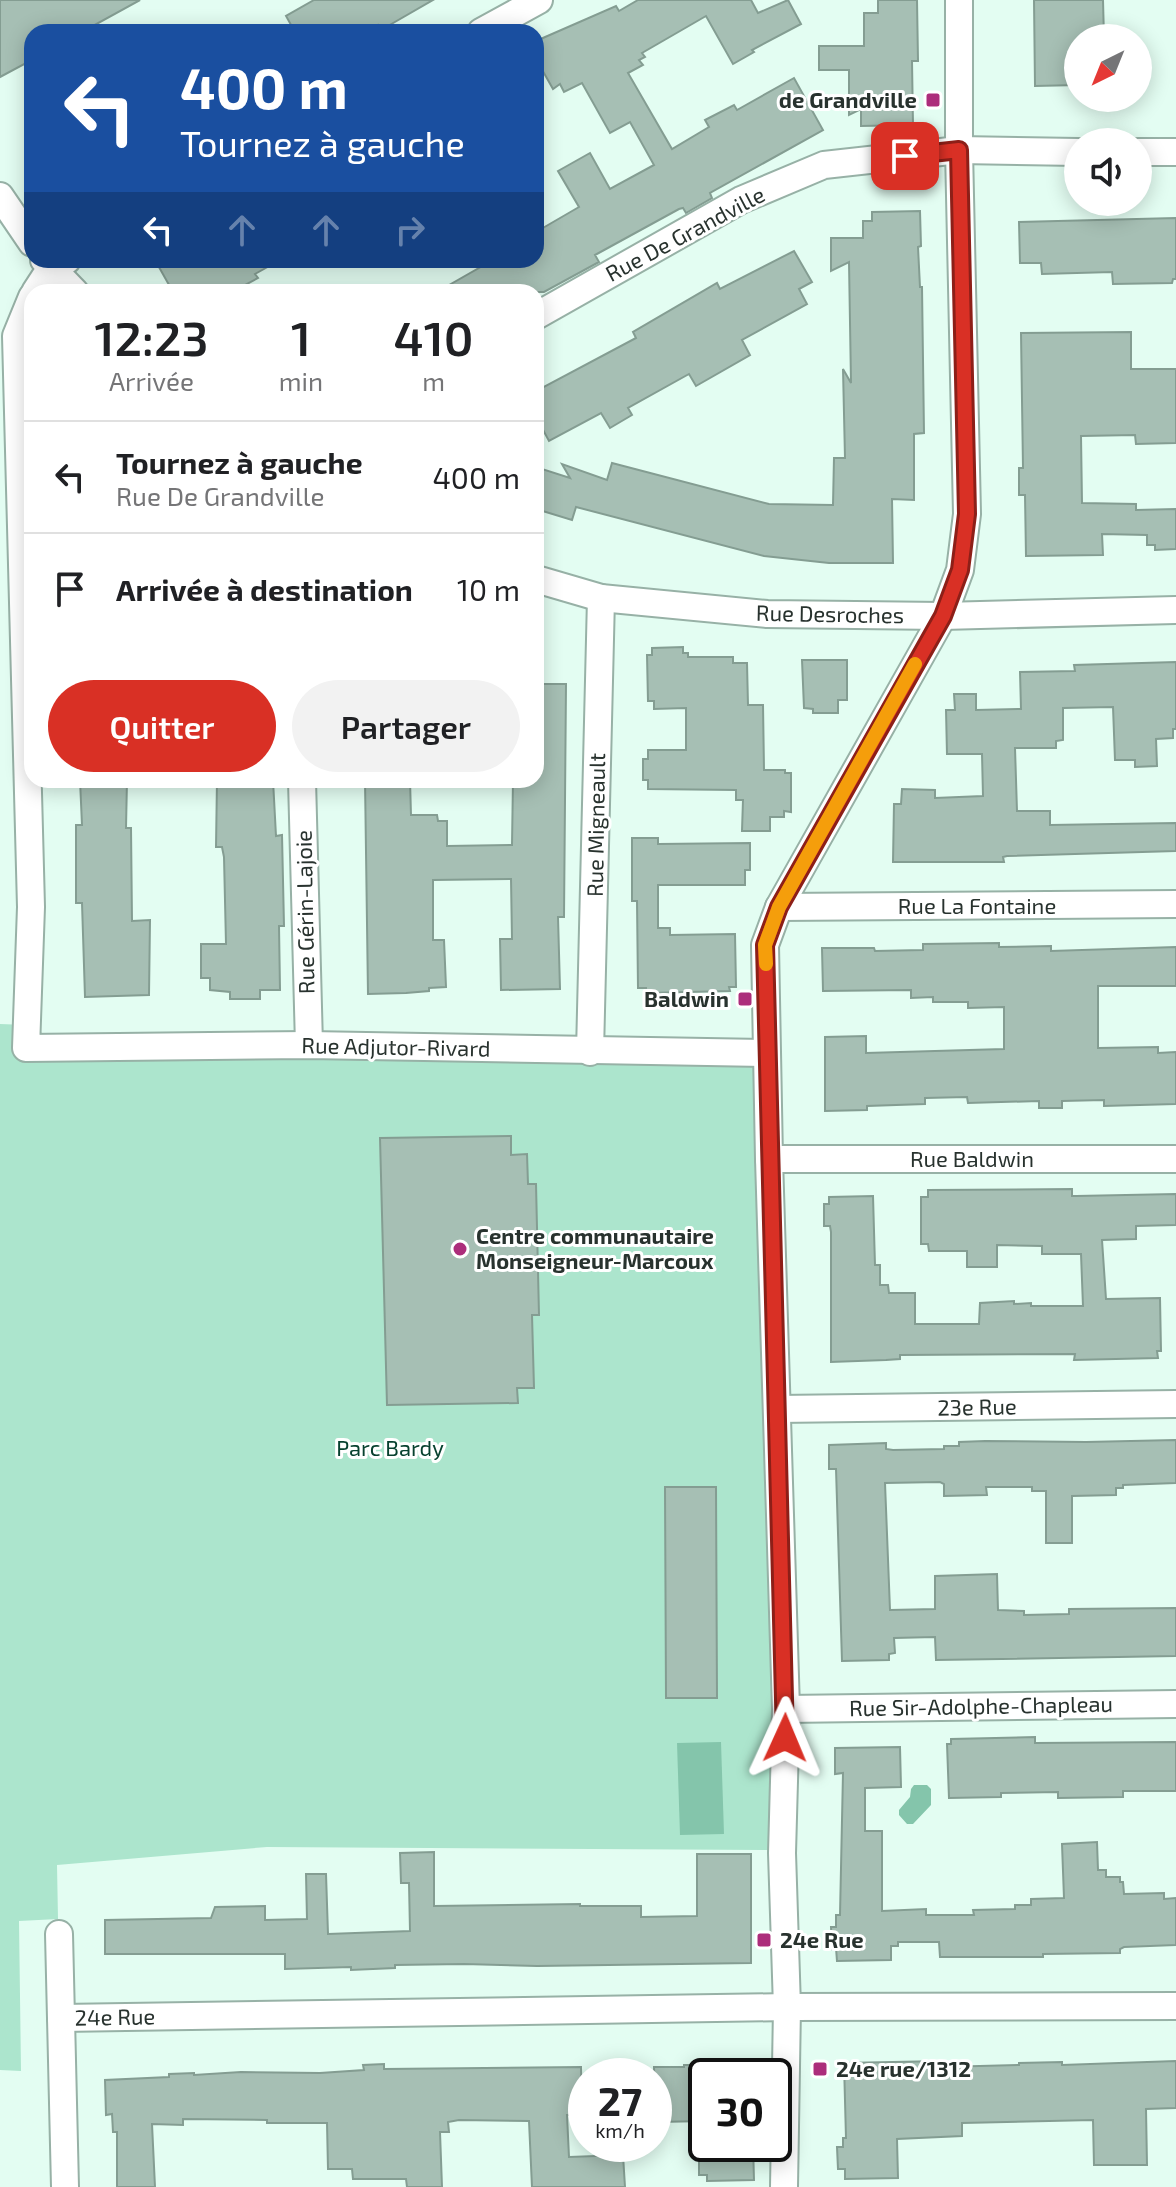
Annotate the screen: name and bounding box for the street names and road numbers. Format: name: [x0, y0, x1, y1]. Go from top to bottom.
street label: Rue De Grandville: [601, 180, 768, 286]
street label: Rue Desroches: [756, 599, 904, 627]
street label: Rue Migneault: [581, 753, 609, 897]
street label: Rue Gérin-Lajoie: [290, 830, 319, 994]
street label: Rue La Fontaine: [898, 892, 1056, 918]
street label: Rue Adjutor-Rivard: [301, 1031, 491, 1062]
street label: Rue Baldwin: [910, 1145, 1034, 1171]
street label: 23e Rue: [937, 1392, 1017, 1420]
street label: Rue Sir-Adolphe-Chapleau: [849, 1690, 1113, 1720]
street label: 24e Rue: [74, 2002, 155, 2030]

